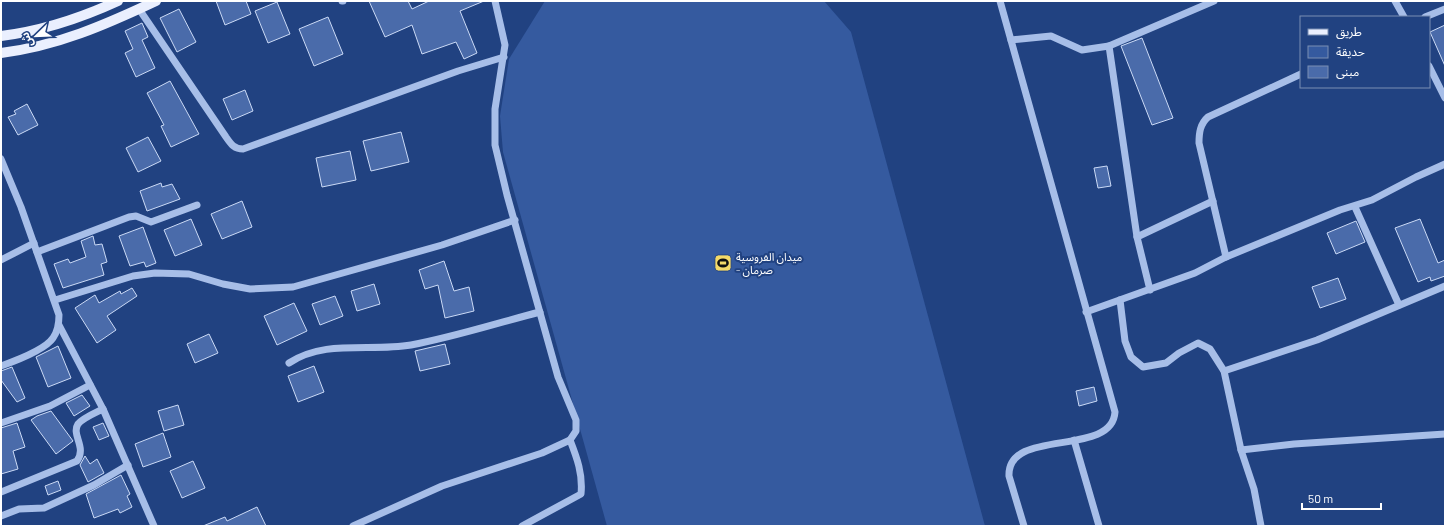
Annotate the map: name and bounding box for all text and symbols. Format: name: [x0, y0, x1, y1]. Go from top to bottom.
north arrow: [16, 16, 56, 56]
legend: [1300, 16, 1430, 88]
text: طريق: [1336, 24, 1362, 40]
text: ش: [17, 30, 36, 50]
text: حديقة: [1336, 44, 1365, 59]
text: مبنى: [1336, 64, 1359, 79]
place label: ميدان الفروسية - صرمان: [736, 250, 803, 277]
sports icon: ميدان الفروسية - صرمان: [713, 253, 733, 273]
scale bar: [1302, 485, 1381, 511]
text: 50 m: [1308, 491, 1333, 505]

